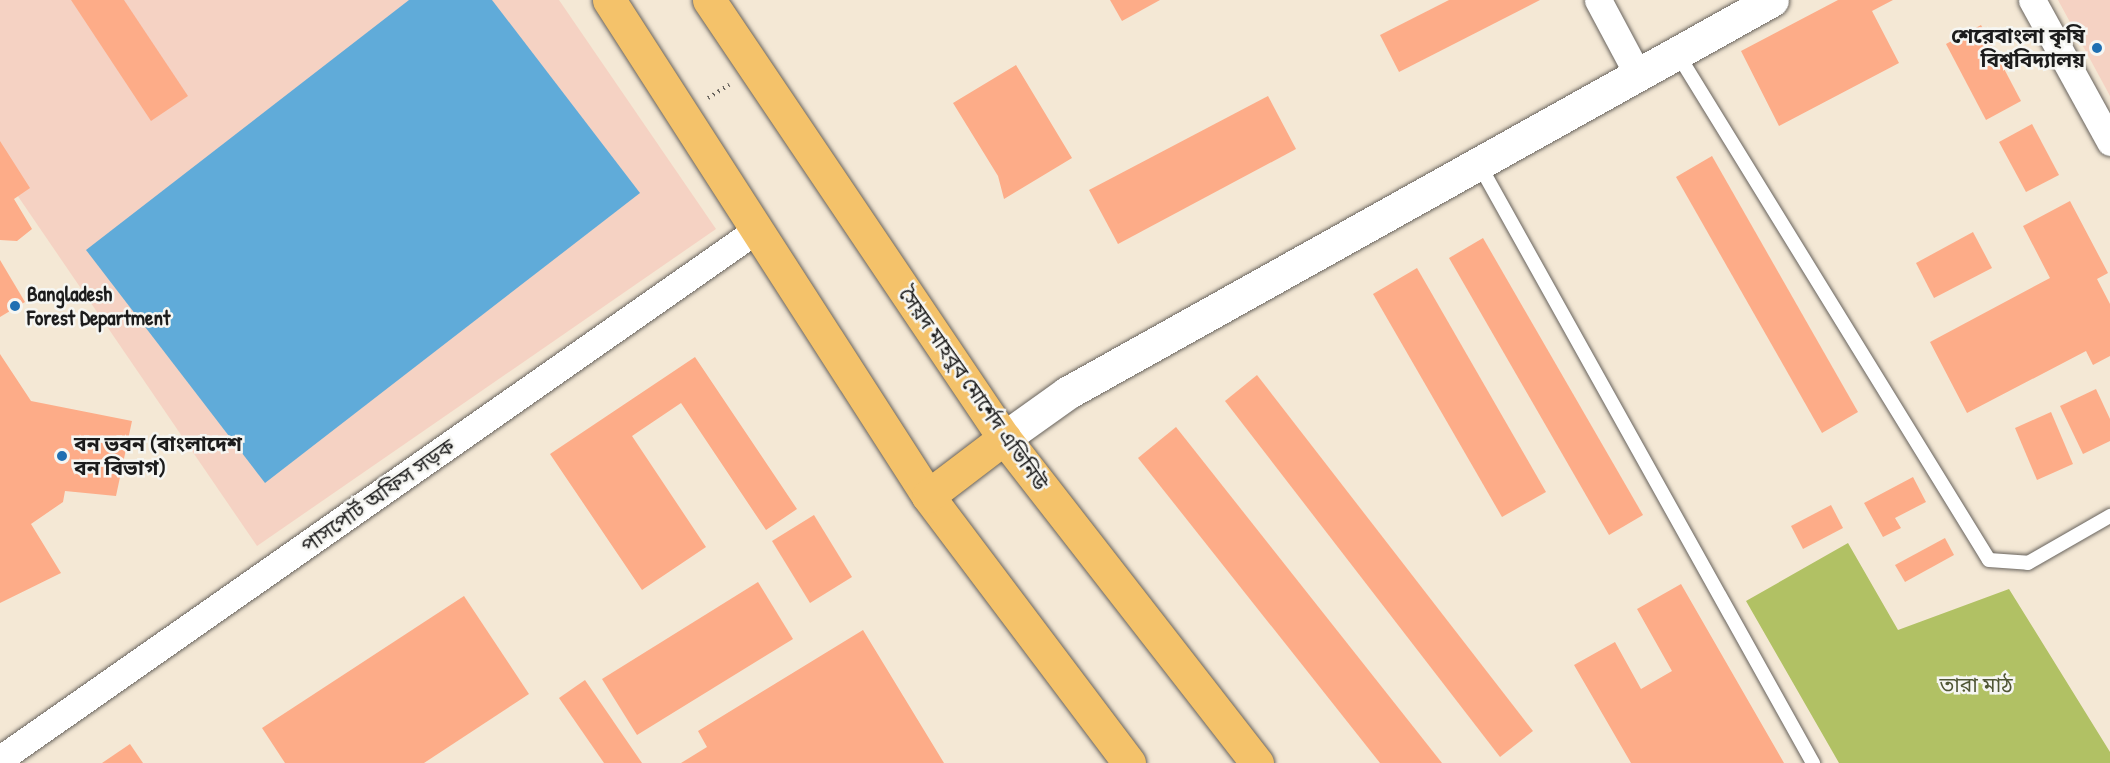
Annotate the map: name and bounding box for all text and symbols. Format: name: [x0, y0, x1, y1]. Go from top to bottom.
place label: শেরেবাংলা কৃষি বিশ্ববিদ্যালয়: [1951, 23, 2085, 73]
marker: শেরেবাংলা কৃষি বিশ্ববিদ্যালয়: [2090, 41, 2104, 55]
place label: Bangladesh Forest Department: [27, 281, 170, 331]
street label: সৈয়দ মাহবুব মোর্শেদ এভিনিউ: [893, 283, 1053, 495]
marker: Bangladesh Forest Department: [8, 299, 22, 313]
place label: বন ভবন (বাংলাদেশ বন বিভাগ): [74, 431, 242, 481]
street label: পাসপোর্ট অফিস সড়ক: [296, 433, 460, 559]
marker: বন ভবন (বাংলাদেশ বন বিভাগ): [55, 449, 69, 463]
park label: তারা মাঠ: [1939, 672, 2013, 698]

